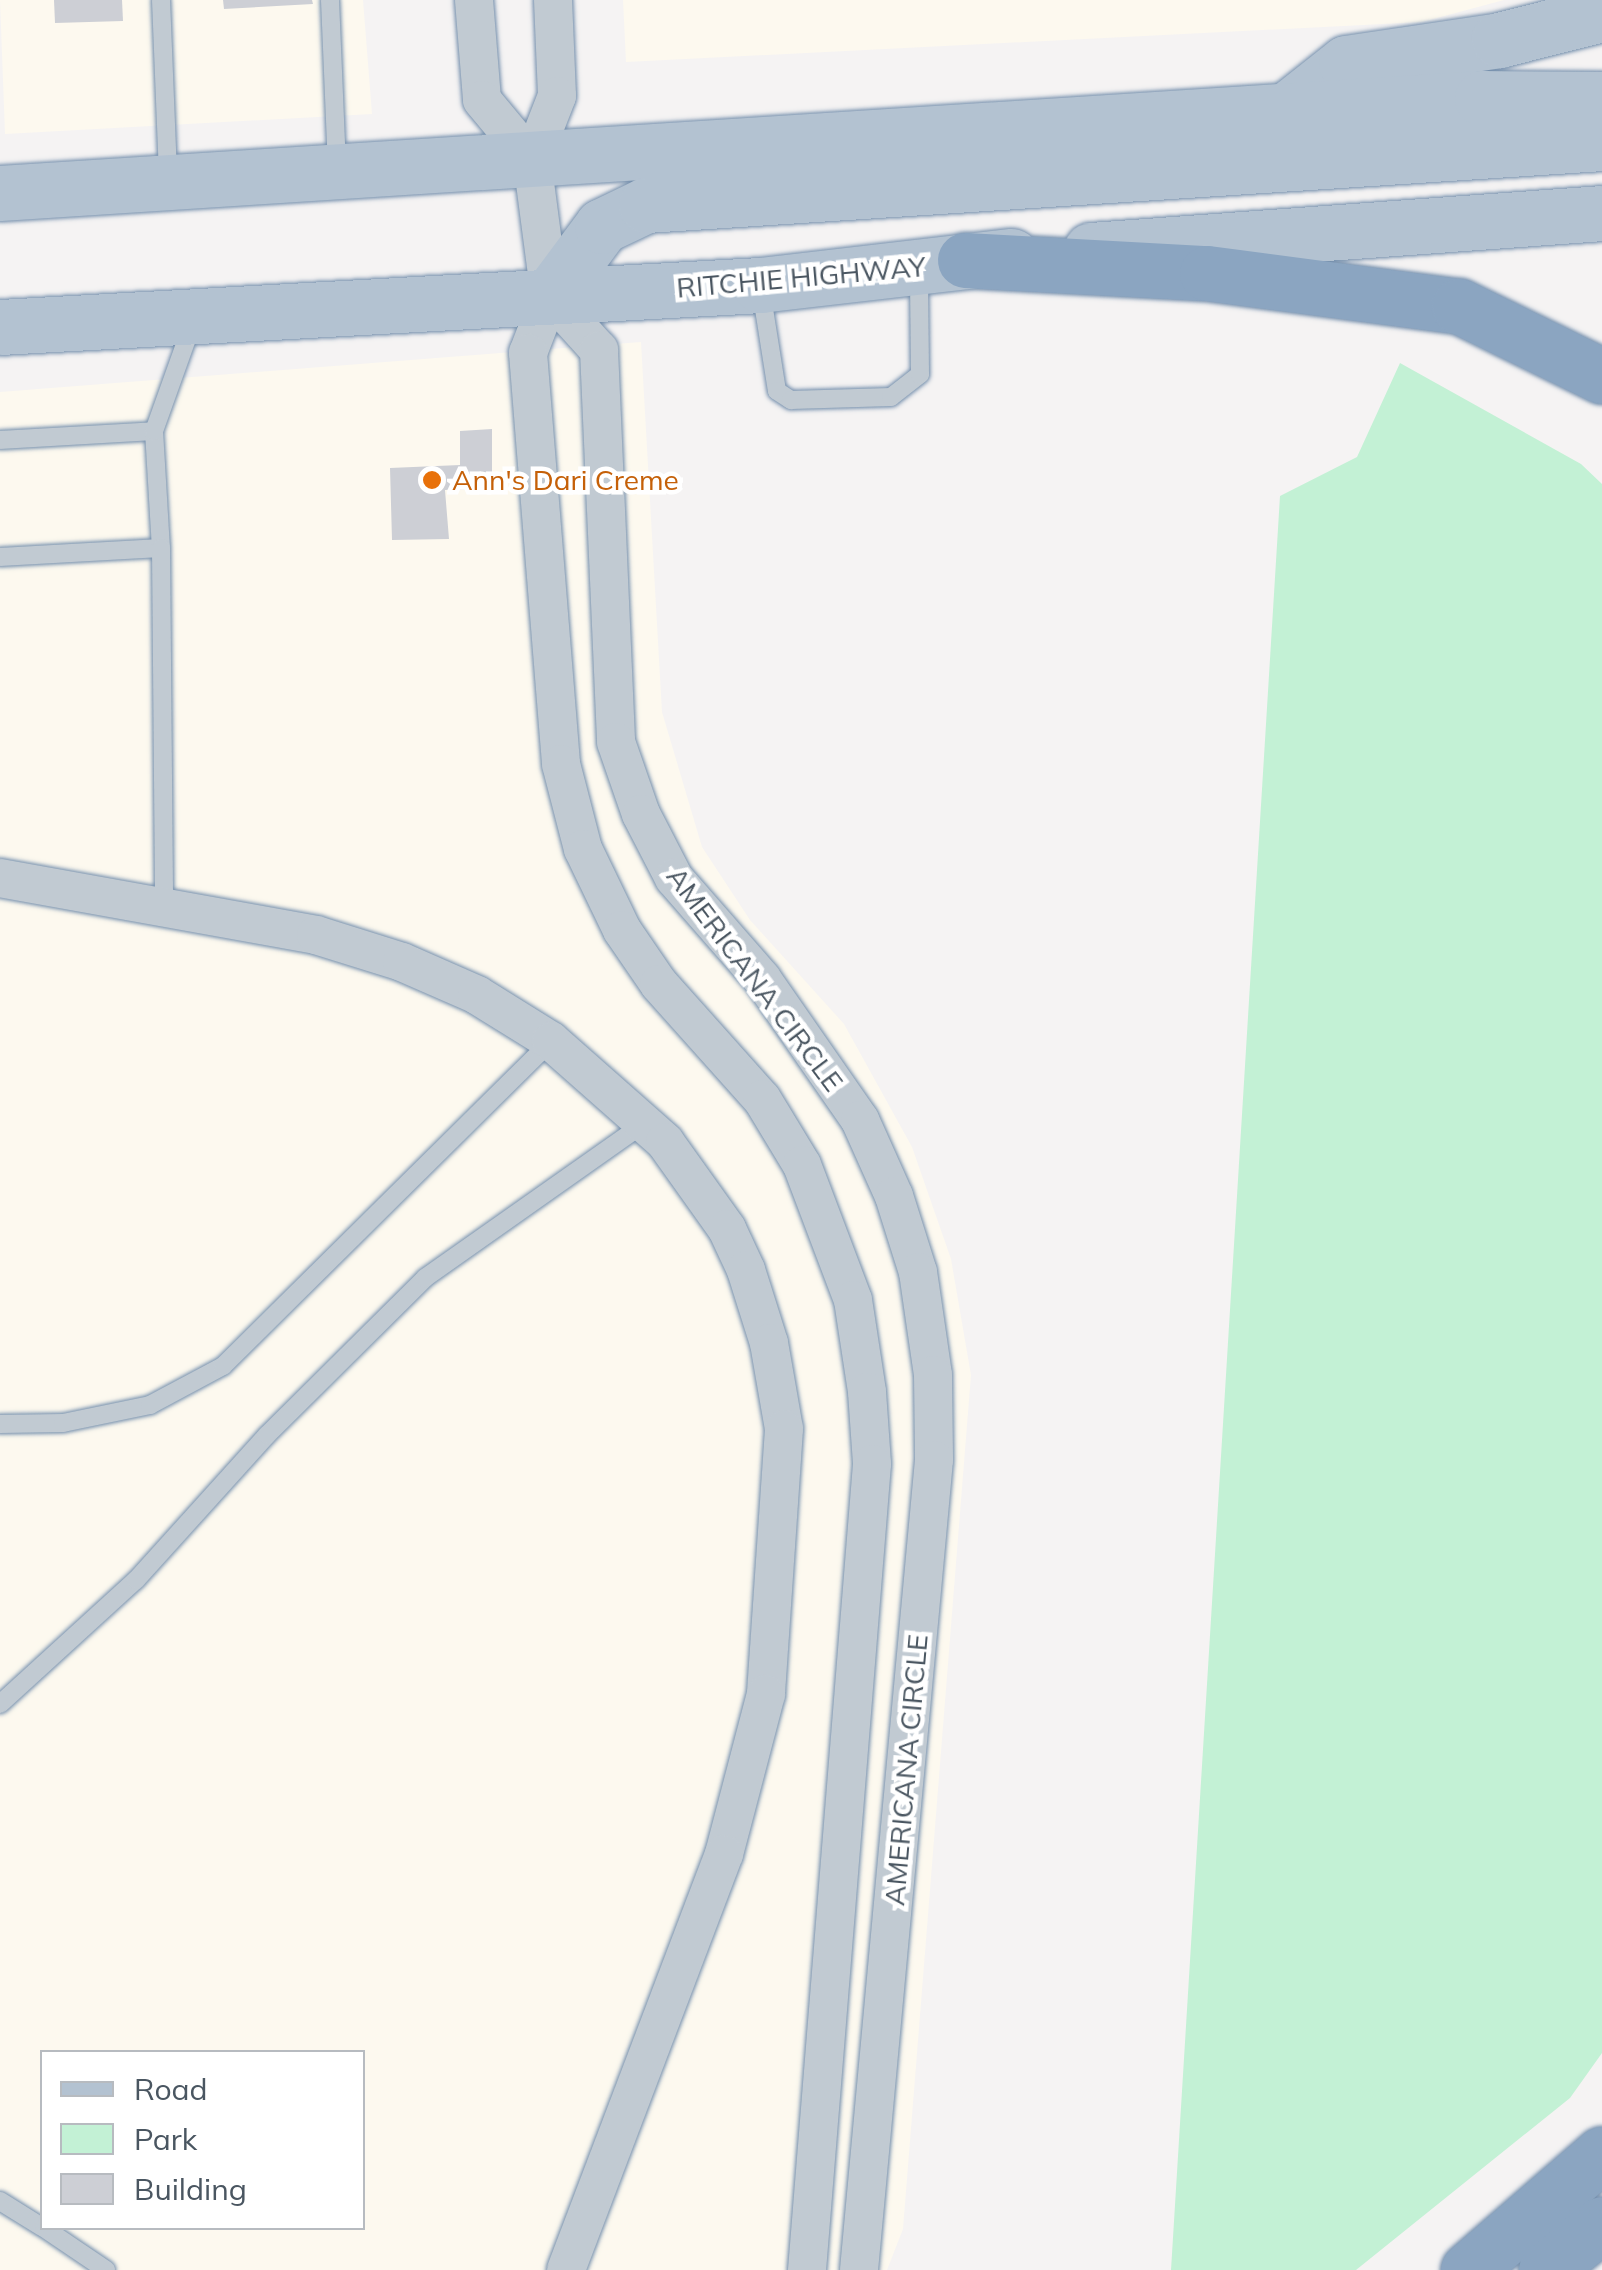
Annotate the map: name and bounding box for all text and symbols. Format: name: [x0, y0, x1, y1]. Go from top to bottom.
street label: RITCHIE HIGHWAY: [675, 249, 927, 305]
place label: Ann's Dari Creme: [452, 463, 679, 497]
marker: Ann's Dari Creme: [421, 469, 443, 491]
street label: AMERICANA CIRCLE: [660, 860, 850, 1098]
street label: AMERICANA CIRCLE: [877, 1633, 935, 1907]
legend: [40, 2050, 365, 2230]
text: Road: [134, 2070, 208, 2108]
text: Park: [134, 2120, 197, 2158]
text: Building: [134, 2170, 247, 2208]

